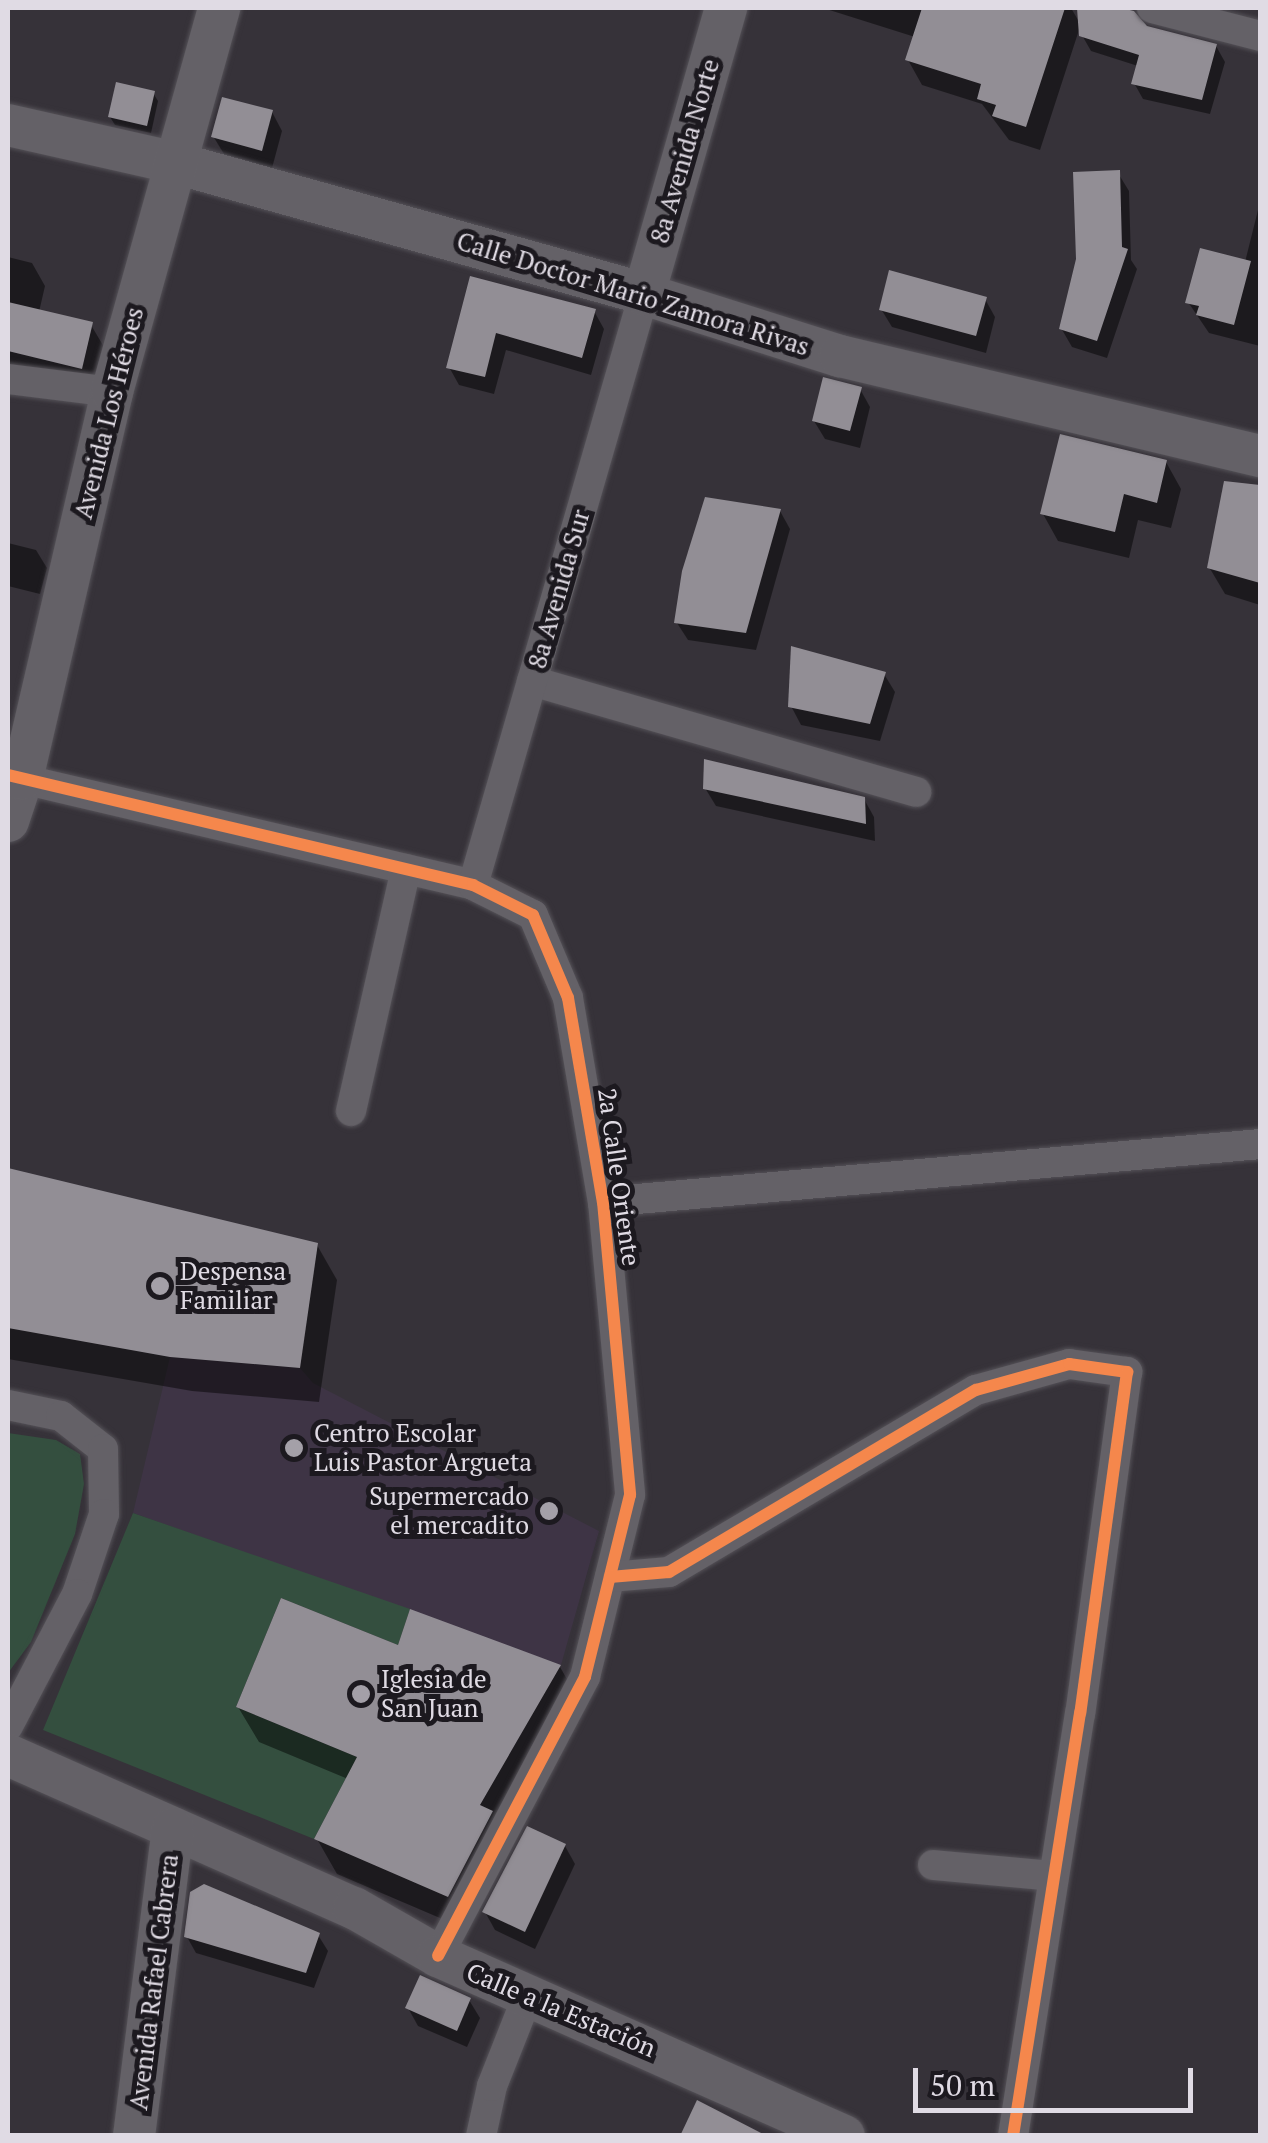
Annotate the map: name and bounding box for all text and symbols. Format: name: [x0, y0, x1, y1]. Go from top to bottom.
street label: 8a Avenida Norte: [644, 55, 726, 247]
street label: Calle Doctor Mario Zamora Rivas: [453, 226, 813, 362]
street label: Avenida Los Héroes: [68, 304, 150, 522]
street label: 8a Avenida Sur: [522, 506, 596, 672]
street label: 2a Calle Oriente: [592, 1086, 646, 1268]
place label: Despensa Familiar: [180, 1257, 286, 1316]
marker: Despensa Familiar: [149, 1275, 171, 1297]
place label: Centro Escolar Luis Pastor Argueta: [314, 1419, 532, 1478]
marker: Centro Escolar Luis Pastor Argueta: [283, 1437, 305, 1459]
place label: Supermercado el mercadito: [369, 1482, 529, 1541]
marker: Supermercado el mercadito: [538, 1500, 560, 1522]
place label: Iglesia de San Juan: [381, 1665, 487, 1724]
marker: Iglesia de San Juan: [350, 1683, 372, 1705]
street label: Avenida Rafael Cabrera: [123, 1852, 185, 2112]
street label: Calle a la Estación: [462, 1957, 660, 2063]
scale bar: [918, 2048, 1198, 2110]
text: 50 m: [930, 2065, 995, 2105]

